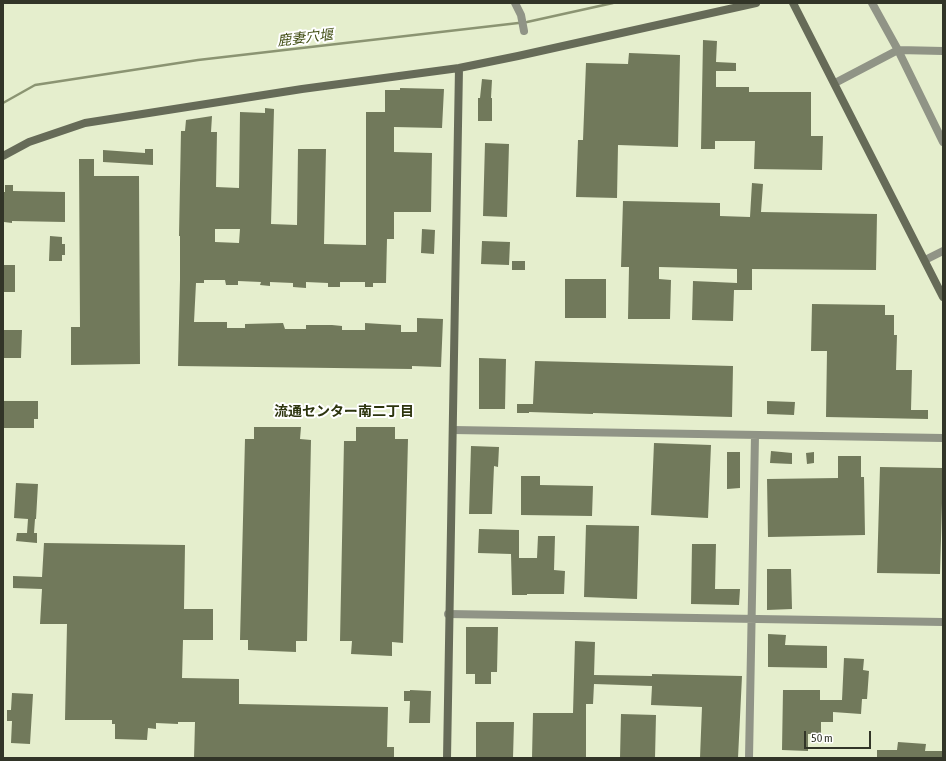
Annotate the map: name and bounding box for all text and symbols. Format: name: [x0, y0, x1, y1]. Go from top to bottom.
water label: 鹿妻穴堰: [276, 26, 334, 50]
district label: 流通センター南二丁目: [274, 404, 414, 420]
scale bar: [806, 723, 873, 749]
text: 50 m: [811, 731, 833, 745]

